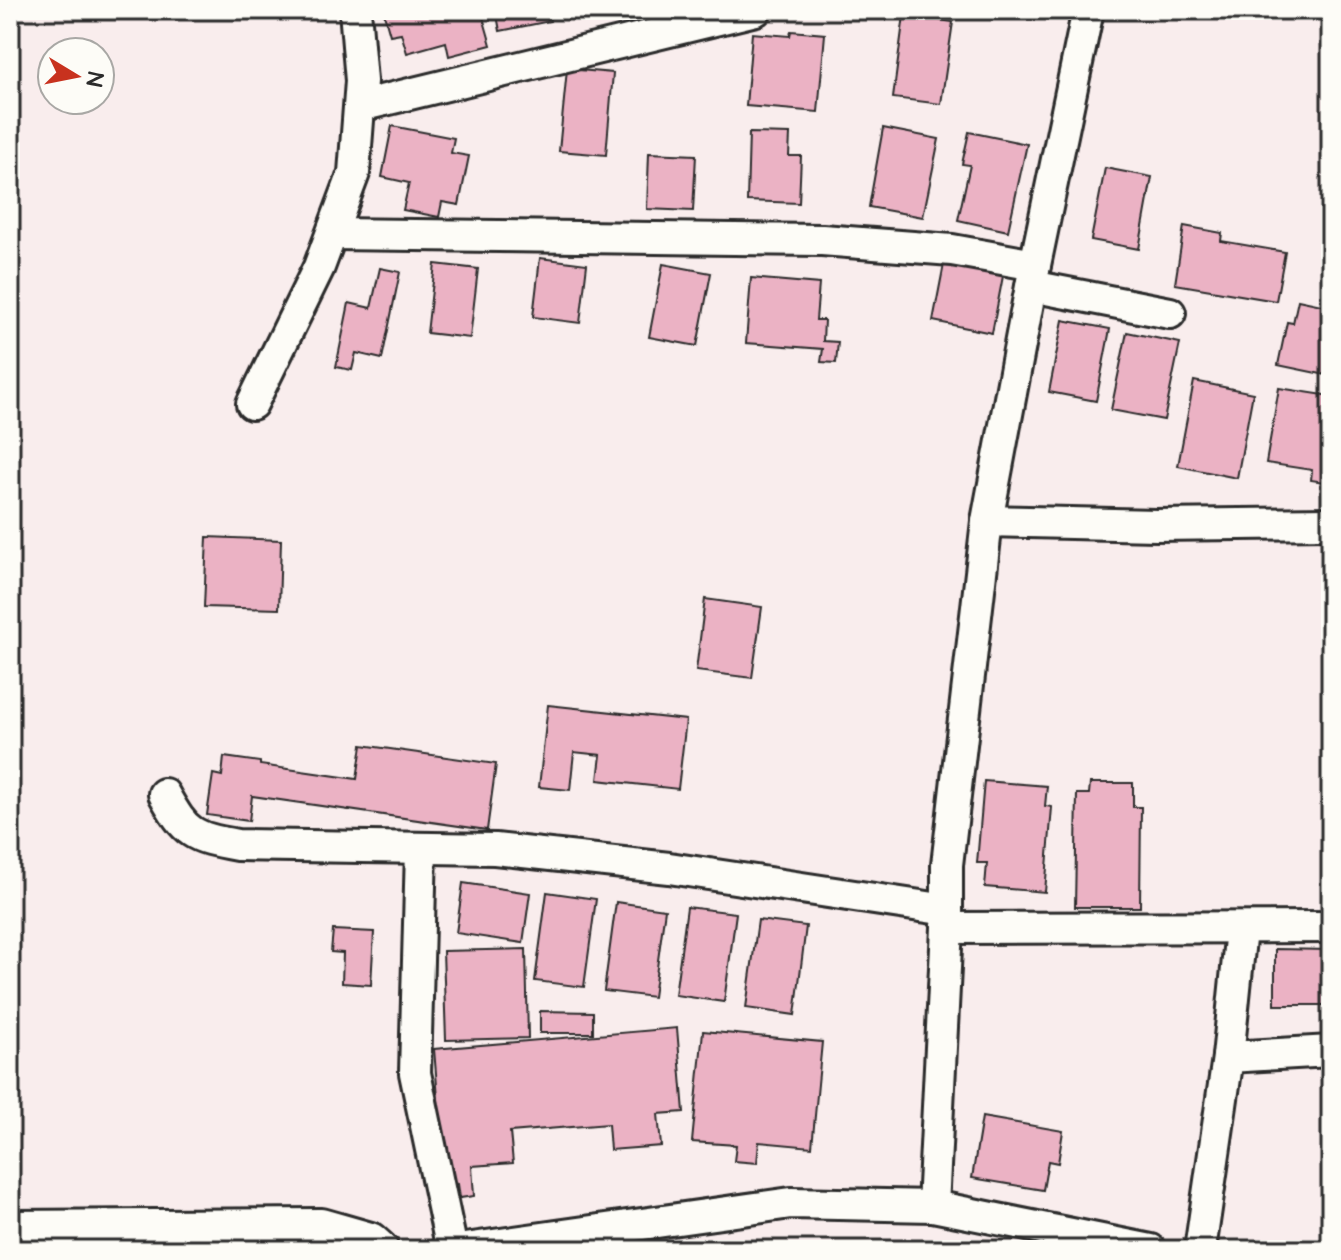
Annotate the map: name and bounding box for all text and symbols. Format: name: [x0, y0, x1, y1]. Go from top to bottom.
north arrow: [36, 36, 116, 116]
text: N: [78, 70, 111, 89]

